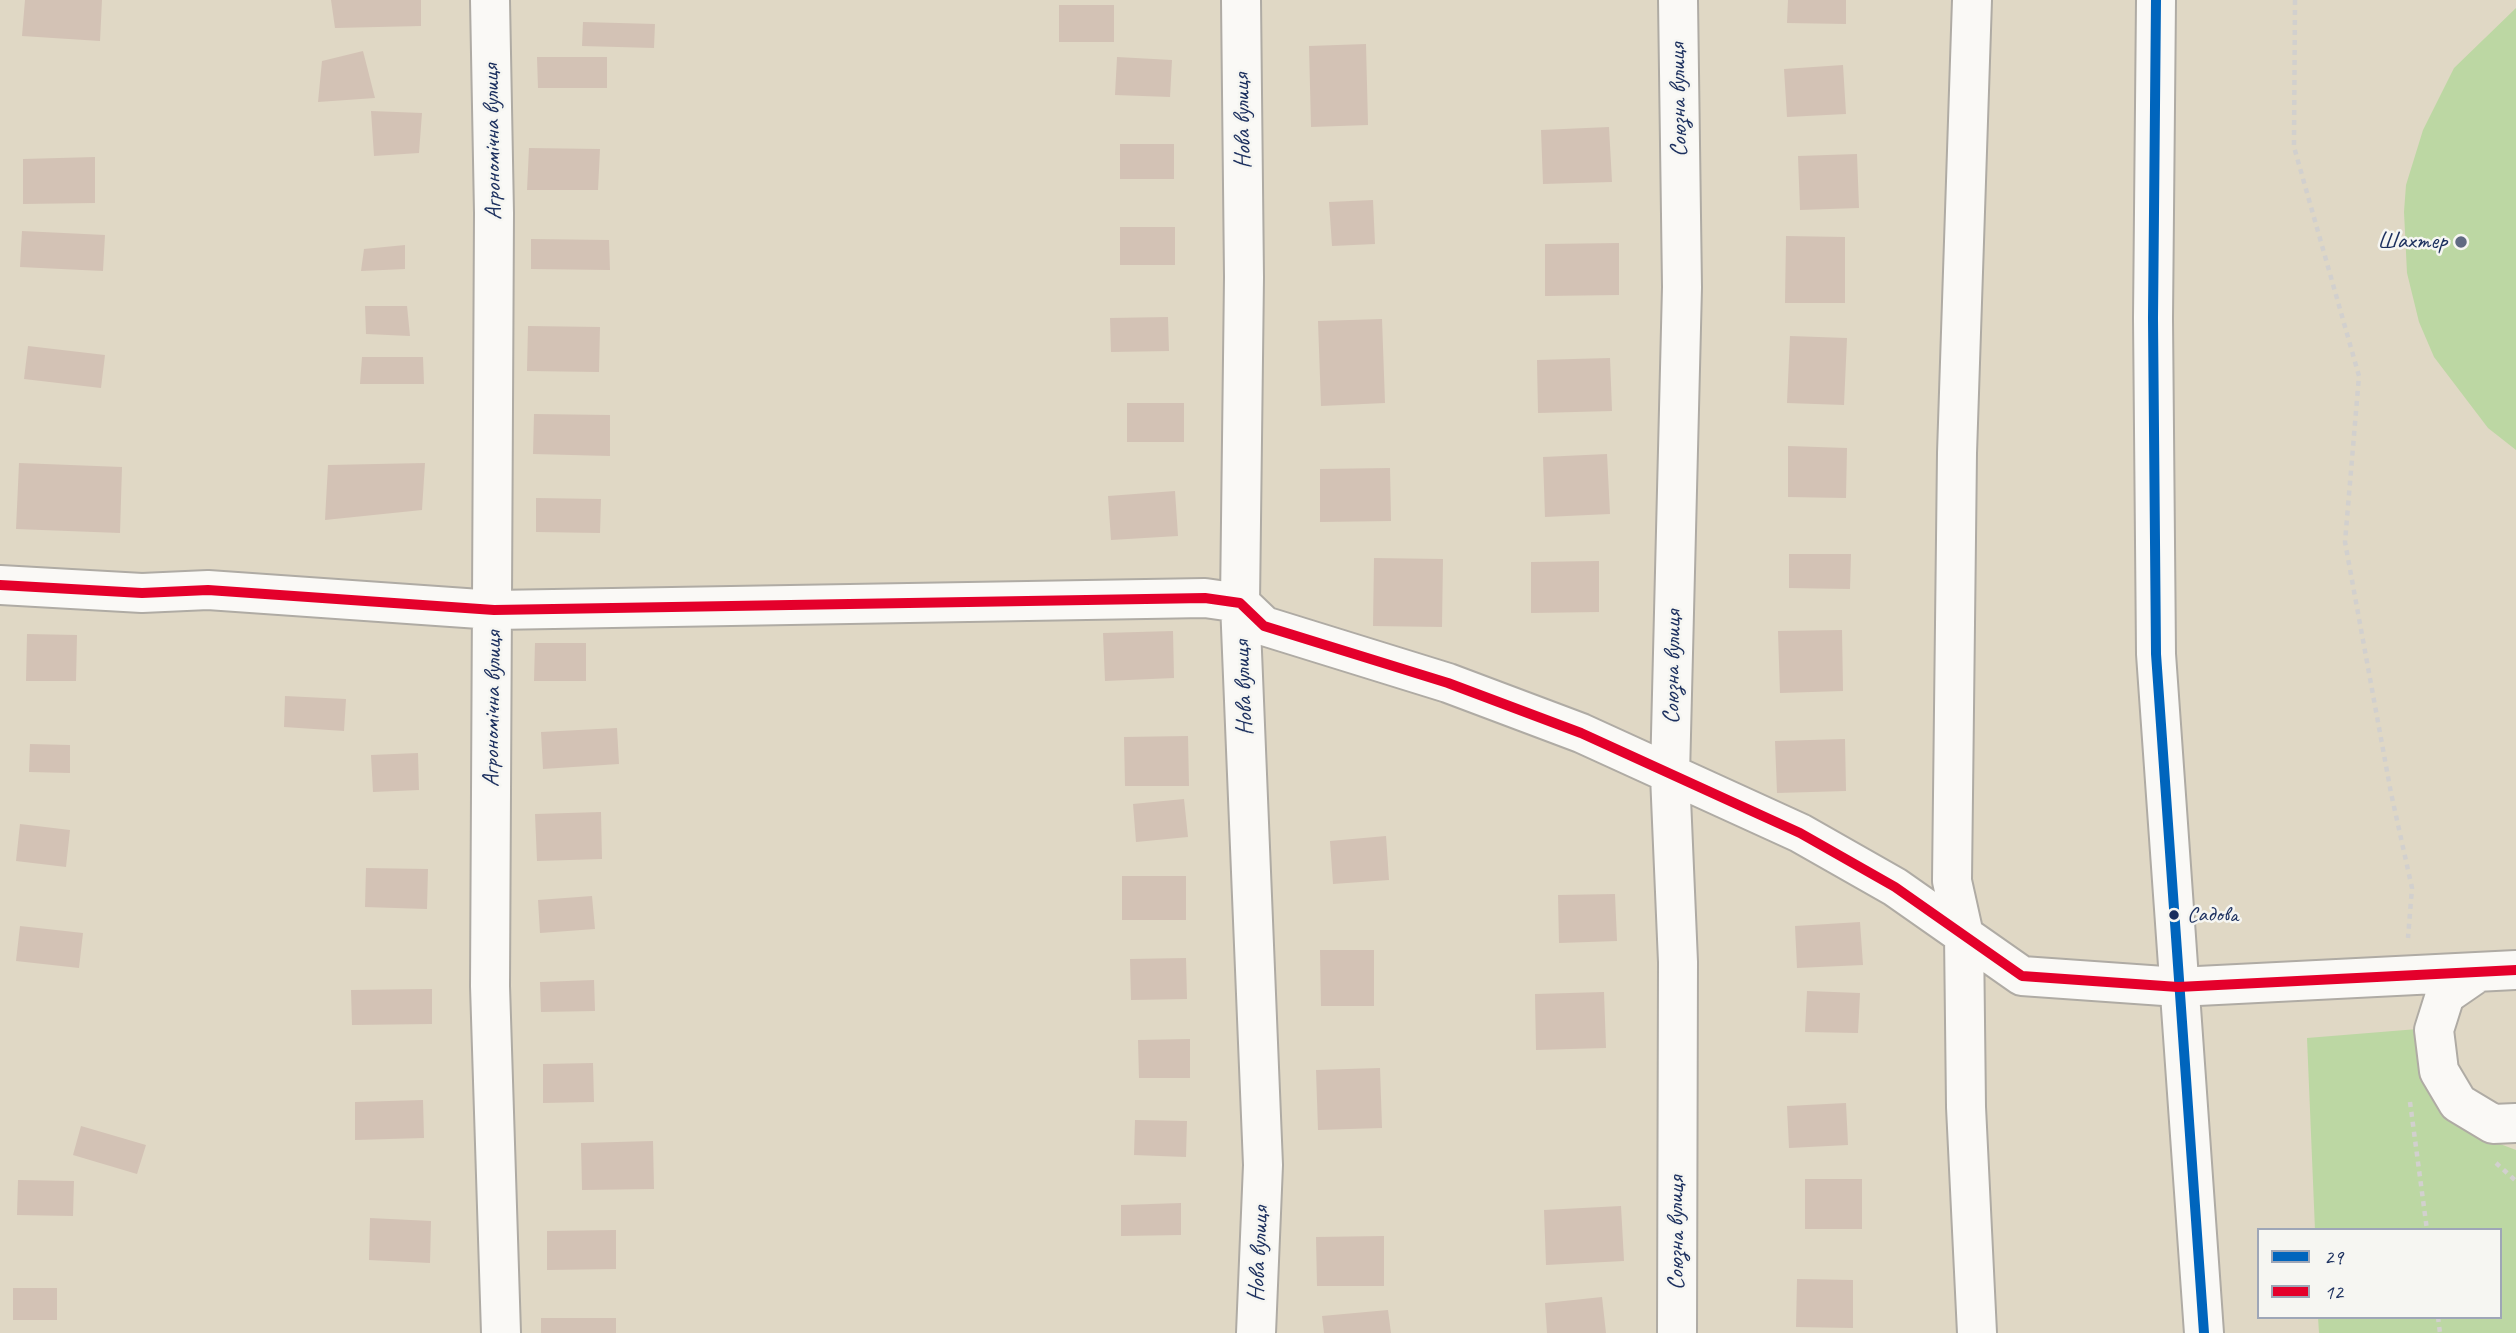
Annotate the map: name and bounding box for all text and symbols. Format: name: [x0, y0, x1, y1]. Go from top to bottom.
street label: Союзна вулиця: [1664, 43, 1694, 157]
street label: Агрономічна вулиця: [477, 64, 509, 220]
street label: Нова вулиця: [1228, 73, 1258, 169]
place label: Шахтер: [2377, 228, 2447, 256]
marker: Шахтер: [2453, 234, 2469, 250]
street label: Союзна вулиця: [1658, 610, 1688, 724]
street label: Агрономічна вулиця: [477, 631, 509, 787]
street label: Нова вулиця: [1228, 640, 1260, 736]
place label: Садова: [2187, 902, 2238, 928]
marker: Садова: [2167, 908, 2181, 922]
street label: Союзна вулиця: [1663, 1176, 1691, 1290]
street label: Нова вулиця: [1242, 1206, 1276, 1302]
legend: [2257, 1228, 2502, 1319]
text: 29: [2324, 1244, 2343, 1270]
text: 12: [2324, 1279, 2343, 1305]

